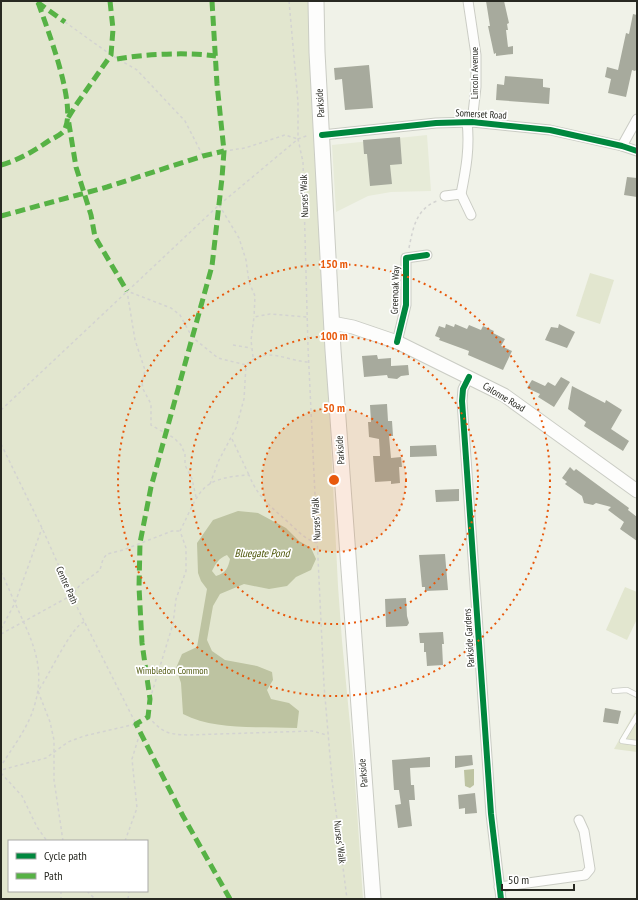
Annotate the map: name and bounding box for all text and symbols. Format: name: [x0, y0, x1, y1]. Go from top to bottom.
street label: Lincoln Avenue: [468, 47, 481, 99]
street label: Parkside: [313, 88, 327, 118]
street label: Somerset Road: [455, 106, 507, 122]
street label: Nurses' Walk: [297, 174, 311, 218]
text: 150 m: [320, 256, 348, 271]
street label: Greenoak Way: [388, 265, 402, 314]
text: 100 m: [320, 328, 348, 343]
street label: Calonne Road: [480, 379, 528, 415]
text: 50 m: [323, 400, 345, 415]
street label: Parkside: [333, 435, 347, 465]
centre of rings: [327, 473, 341, 487]
street label: Nurses' Walk: [308, 497, 324, 541]
water label: Bluegate Pond: [235, 546, 292, 560]
street label: Centre Path: [53, 564, 81, 606]
street label: Parkside Gardens: [460, 608, 478, 668]
park label: Wimbledon Common: [136, 664, 208, 677]
street label: Parkside: [355, 758, 371, 788]
street label: Nurses' Walk: [331, 820, 349, 864]
legend: [8, 840, 148, 892]
text: Cycle path: [44, 848, 87, 863]
scale bar: [502, 866, 574, 892]
text: Path: [44, 868, 62, 883]
text: 50 m: [508, 872, 529, 887]

